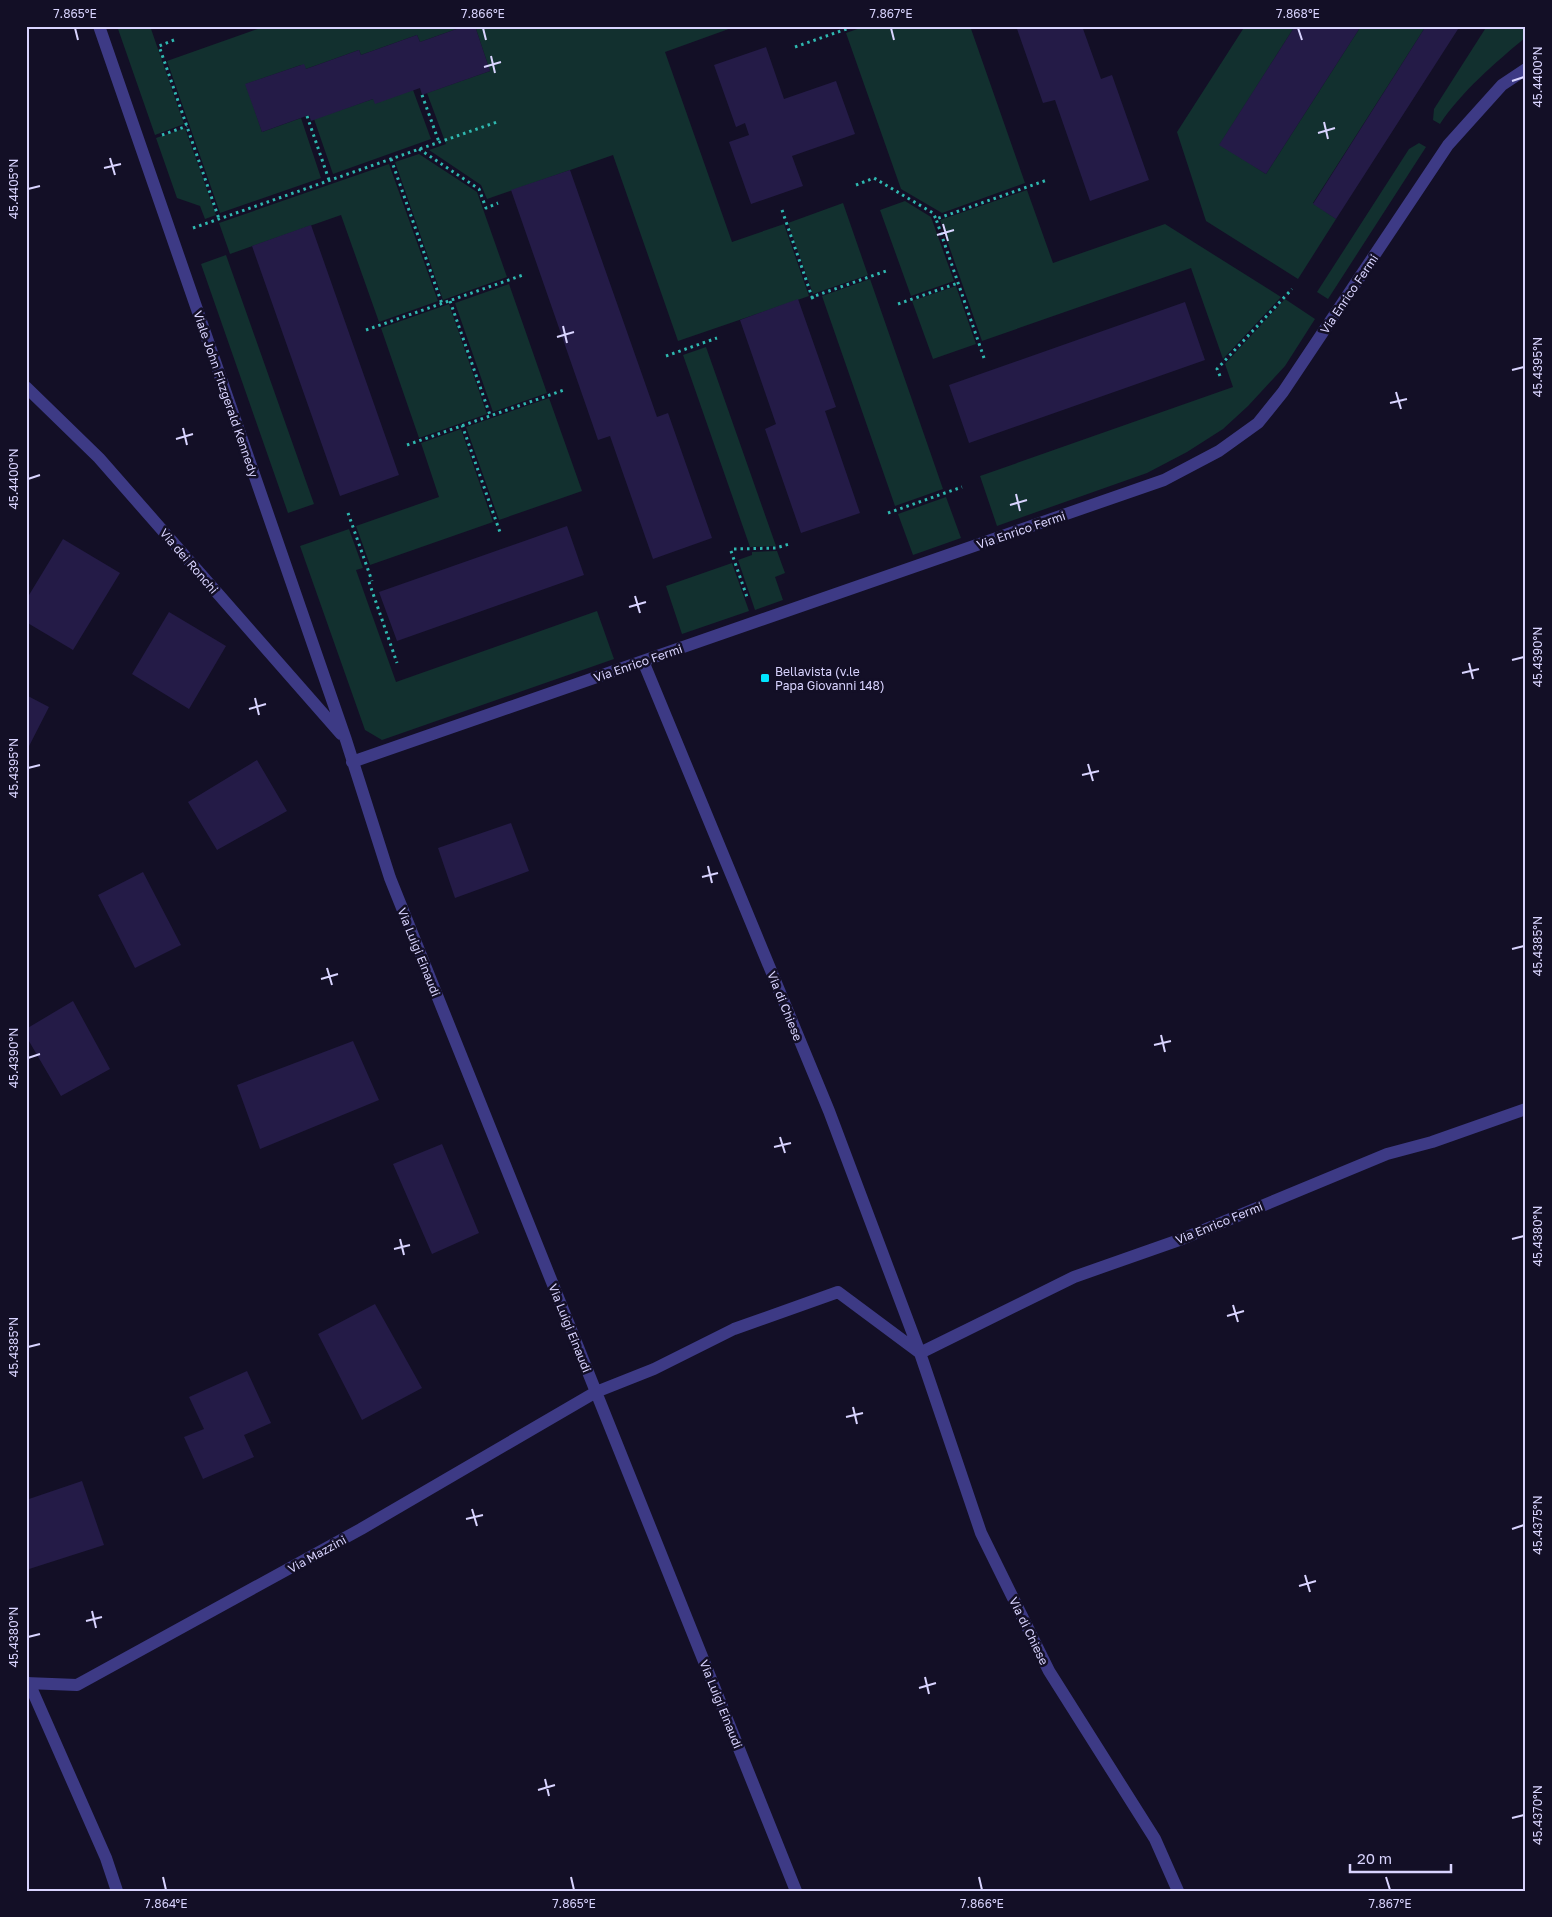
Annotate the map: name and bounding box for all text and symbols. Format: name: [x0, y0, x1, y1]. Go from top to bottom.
text: 7.865°E: [53, 6, 97, 21]
text: 7.866°E: [461, 6, 505, 21]
text: 7.867°E: [870, 6, 912, 21]
text: 7.868°E: [1276, 6, 1320, 21]
text: 45.4400°N: [1530, 46, 1545, 108]
text: 45.4405°N: [6, 159, 21, 219]
street label: Via Enrico Fermi: [1317, 251, 1381, 337]
street label: Viale John Fitzgerald Kennedy: [190, 309, 262, 480]
text: 45.4395°N: [1530, 337, 1545, 397]
text: 45.4400°N: [6, 448, 21, 510]
street label: Via Enrico Fermi: [975, 508, 1067, 552]
street label: Via dei Ronchi: [157, 525, 221, 597]
text: 45.4390°N: [1530, 627, 1545, 687]
street label: Via Enrico Fermi: [592, 641, 684, 685]
place label: Bellavista (v.le Papa Giovanni 148): [775, 664, 884, 693]
marker: Bellavista (v.le Papa Giovanni 148): [759, 672, 771, 684]
text: 45.4395°N: [6, 738, 21, 798]
street label: Via Luigi Einaudi: [394, 905, 444, 999]
text: 45.4385°N: [1530, 916, 1545, 976]
street label: Via di Chiese: [764, 969, 806, 1043]
text: 45.4390°N: [6, 1028, 21, 1088]
street label: Via Enrico Fermi: [1173, 1199, 1265, 1247]
text: 45.4380°N: [1530, 1206, 1545, 1266]
street label: Via Luigi Einaudi: [545, 1281, 595, 1375]
text: 45.4385°N: [6, 1317, 21, 1377]
text: 45.4375°N: [1530, 1495, 1545, 1555]
street label: Via Mazzini: [285, 1532, 349, 1576]
street label: Via di Chiese: [1006, 1595, 1052, 1667]
text: 45.4380°N: [6, 1607, 21, 1667]
street label: Via Luigi Einaudi: [696, 1657, 746, 1751]
text: 45.4370°N: [1530, 1785, 1545, 1845]
scale bar: [1350, 1842, 1451, 1874]
text: 20 m: [1357, 1849, 1392, 1867]
text: 7.864°E: [144, 1896, 188, 1911]
text: 7.865°E: [552, 1896, 596, 1911]
text: 7.866°E: [960, 1896, 1004, 1911]
text: 7.867°E: [1369, 1896, 1411, 1911]

